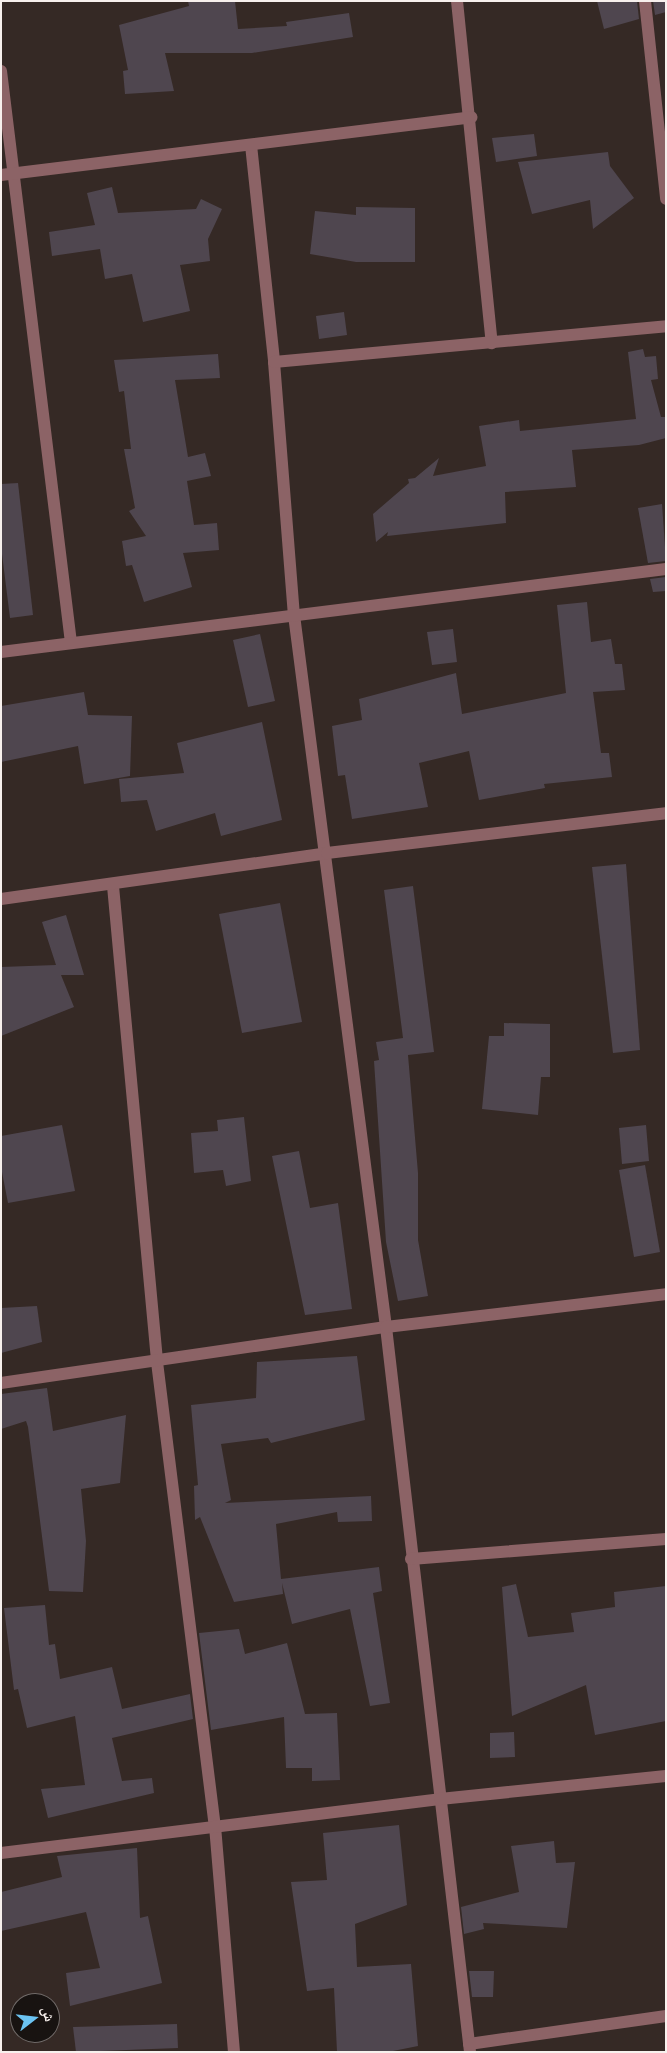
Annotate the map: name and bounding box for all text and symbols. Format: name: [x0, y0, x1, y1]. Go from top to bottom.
north arrow: [10, 1993, 60, 2043]
text: ش: [38, 2005, 59, 2024]

